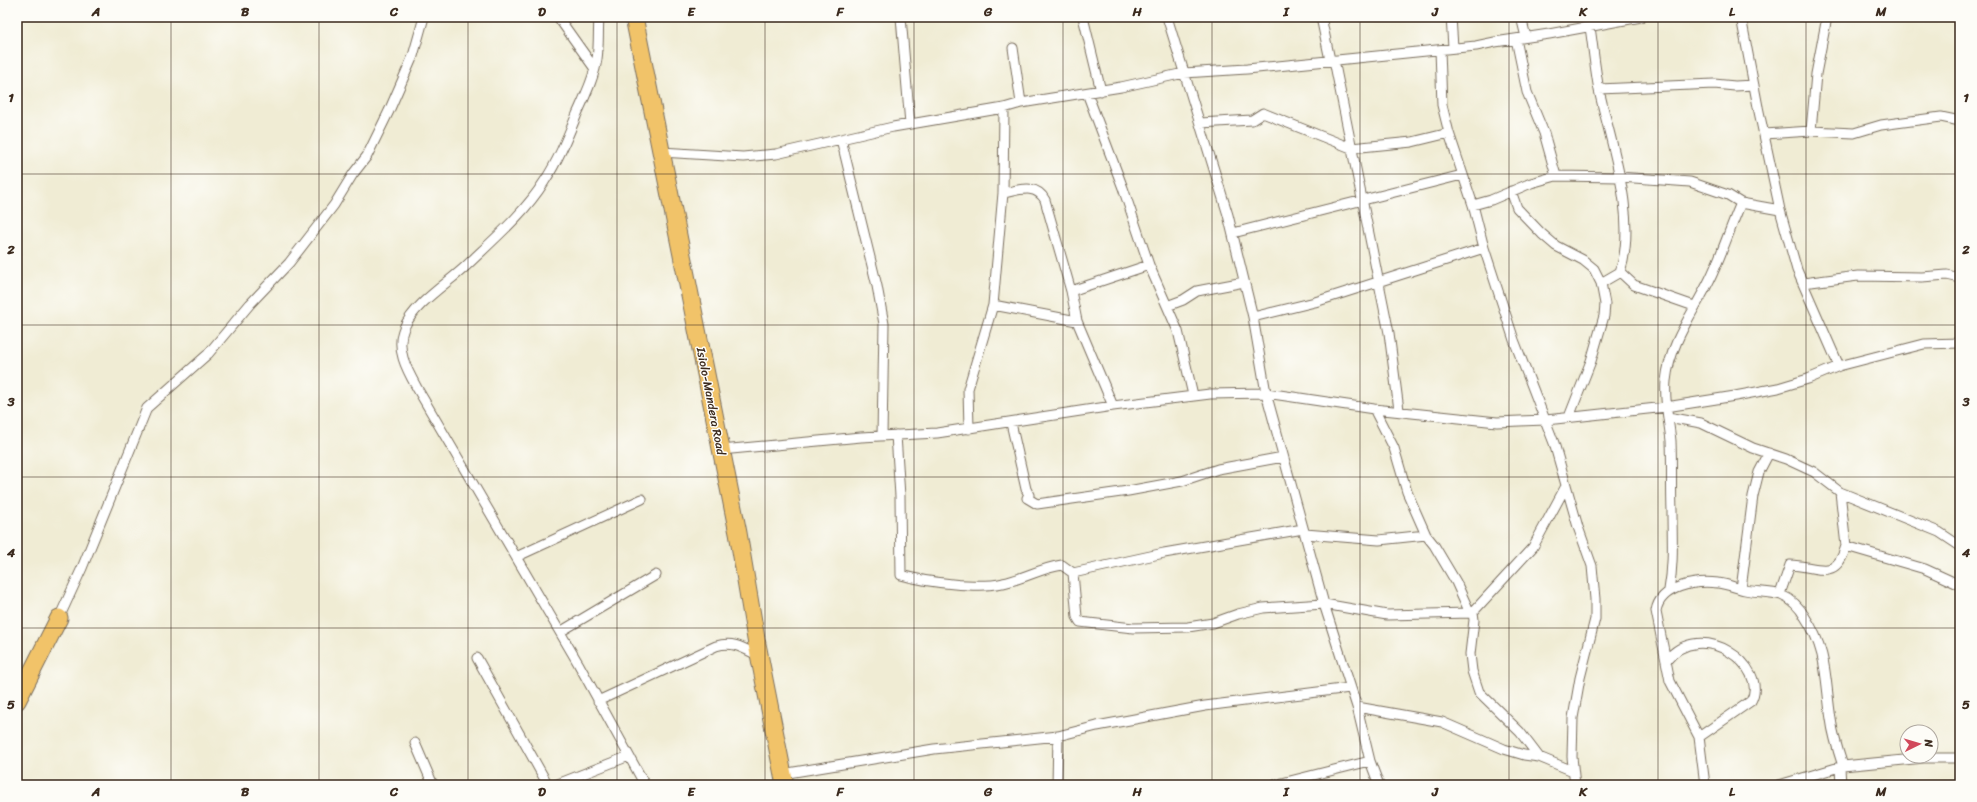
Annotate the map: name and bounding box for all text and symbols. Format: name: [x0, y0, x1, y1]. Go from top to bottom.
text: A: [91, 0, 100, 23]
text: B: [241, 0, 250, 23]
text: C: [389, 0, 399, 23]
text: D: [538, 0, 546, 23]
text: E: [687, 0, 696, 23]
text: F: [835, 0, 844, 23]
text: G: [983, 0, 993, 23]
text: H: [1131, 0, 1142, 23]
text: I: [1282, 0, 1290, 23]
text: J: [1431, 0, 1439, 23]
text: K: [1578, 0, 1588, 23]
text: L: [1729, 0, 1736, 23]
text: M: [1875, 0, 1887, 23]
text: 1: [8, 86, 14, 109]
text: 1: [1963, 86, 1969, 109]
text: 2: [6, 238, 15, 261]
text: 2: [1961, 238, 1970, 261]
street label: Isiolo-Mandera Road: [690, 344, 732, 457]
text: 3: [6, 390, 15, 413]
text: 3: [1961, 390, 1970, 413]
text: 4: [6, 541, 16, 564]
text: 4: [1961, 541, 1971, 564]
text: 5: [7, 693, 15, 716]
text: 5: [1962, 693, 1970, 716]
north arrow: [1899, 724, 1939, 764]
text: N: [1919, 738, 1938, 748]
text: A: [91, 780, 100, 802]
text: B: [241, 780, 250, 802]
text: C: [389, 780, 399, 802]
text: D: [538, 780, 546, 802]
text: E: [687, 780, 696, 802]
text: F: [835, 780, 844, 802]
text: G: [983, 780, 993, 802]
text: H: [1131, 780, 1142, 802]
text: I: [1282, 780, 1290, 802]
text: J: [1431, 780, 1439, 802]
text: K: [1578, 780, 1588, 802]
text: L: [1729, 780, 1736, 802]
text: M: [1875, 780, 1887, 802]

